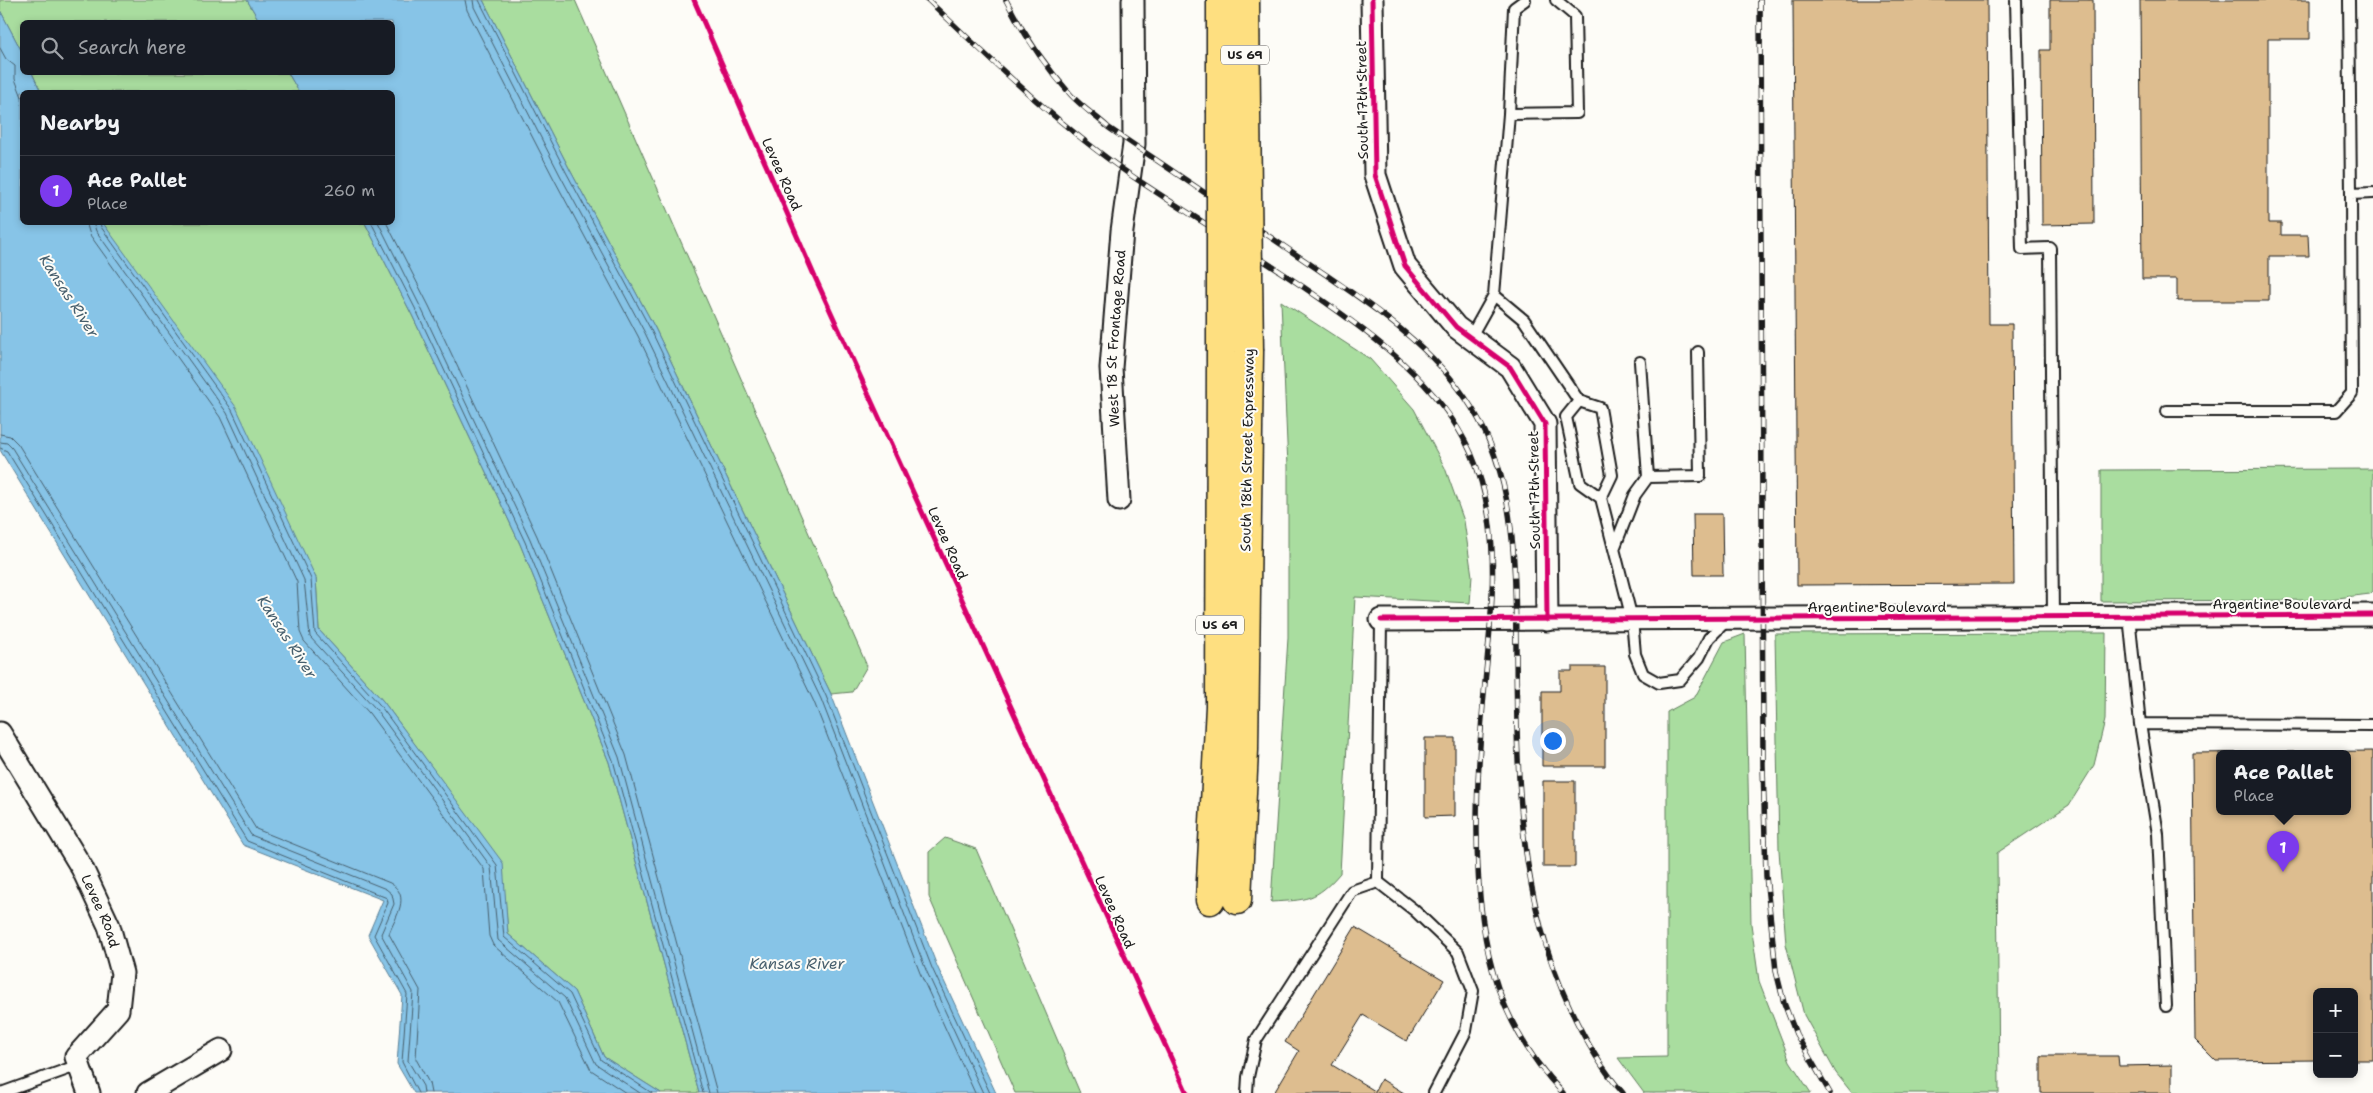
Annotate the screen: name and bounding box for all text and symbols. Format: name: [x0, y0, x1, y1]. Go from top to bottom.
search box: [20, 20, 395, 75]
icon: search: [38, 34, 66, 62]
text: Search here: [78, 35, 187, 60]
street label: South 17th Street: [1352, 40, 1372, 160]
road number: US 69: [1221, 46, 1269, 64]
text: Nearby: [40, 109, 120, 137]
street label: Levee Road: [758, 135, 806, 213]
text: Ace Pallet: [87, 168, 187, 193]
text: 1: [52, 180, 60, 201]
text: 260 m: [323, 180, 375, 201]
text: Place: [87, 193, 128, 214]
street label: West 18 St Frontage Road: [1102, 249, 1129, 428]
water label: Kansas River: [35, 251, 104, 342]
street label: South 18th Street Expressway: [1236, 348, 1258, 552]
street label: South 17th Street: [1524, 430, 1544, 550]
street label: Levee Road: [924, 504, 972, 582]
water label: Kansas River: [253, 592, 322, 683]
street label: Argentine Boulevard: [2213, 595, 2352, 613]
street label: Argentine Boulevard: [1808, 598, 1947, 616]
road number: US 69: [1196, 616, 1244, 634]
your location: [1540, 728, 1566, 754]
popup: [2216, 750, 2351, 815]
text: Ace Pallet: [2234, 760, 2333, 785]
text: Place: [2234, 785, 2274, 806]
pin: 1: [2267, 831, 2299, 872]
street label: Levee Road: [77, 871, 124, 950]
street label: Levee Road: [1091, 873, 1139, 951]
water label: Kansas River: [749, 954, 845, 974]
map controls: [2313, 988, 2358, 1078]
button: +: [2313, 988, 2358, 1033]
button: −: [2313, 1033, 2358, 1078]

